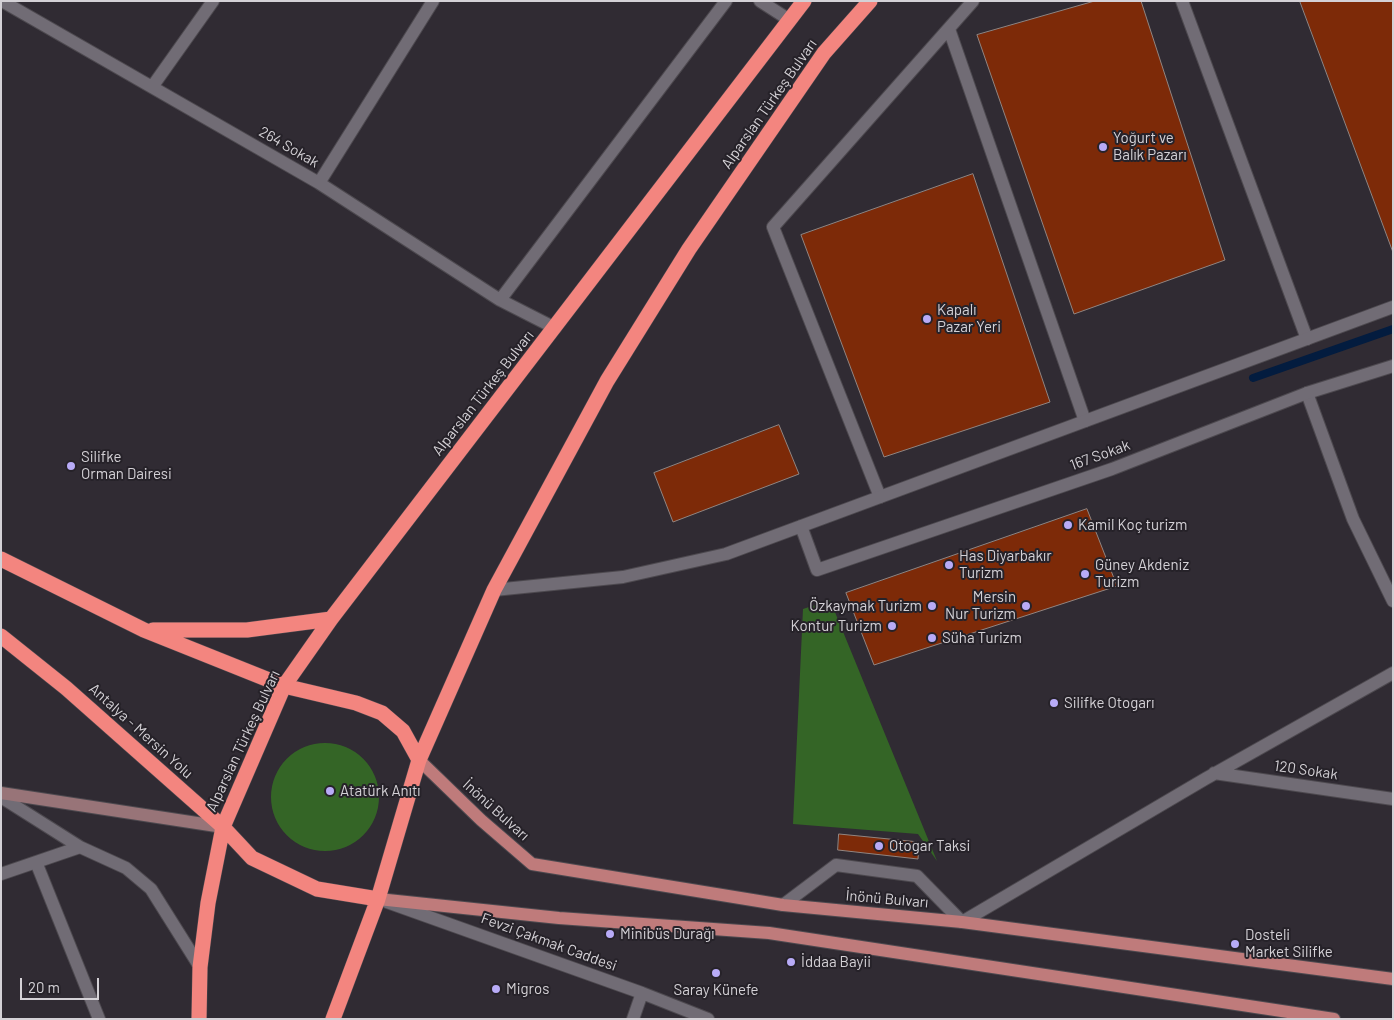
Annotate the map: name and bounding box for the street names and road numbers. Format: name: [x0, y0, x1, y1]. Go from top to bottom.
street label: Alparslan Türkeş Bulvarı: [717, 36, 821, 172]
street label: 264 Sokak: [256, 123, 322, 171]
street label: Alparslan Türkeş Bulvarı: [428, 327, 538, 459]
street label: 167 Sokak: [1068, 436, 1132, 474]
street label: Alparslan Türkeş Bulvarı: [202, 667, 284, 815]
street label: Antalya - Mersin Yolu: [85, 680, 197, 782]
street label: 120 Sokak: [1273, 757, 1339, 783]
street label: İnönü Bulvarı: [459, 776, 533, 844]
street label: İnönü Bulvarı: [845, 886, 929, 912]
street label: Fevzi Çakmak Caddesi: [479, 909, 619, 975]

